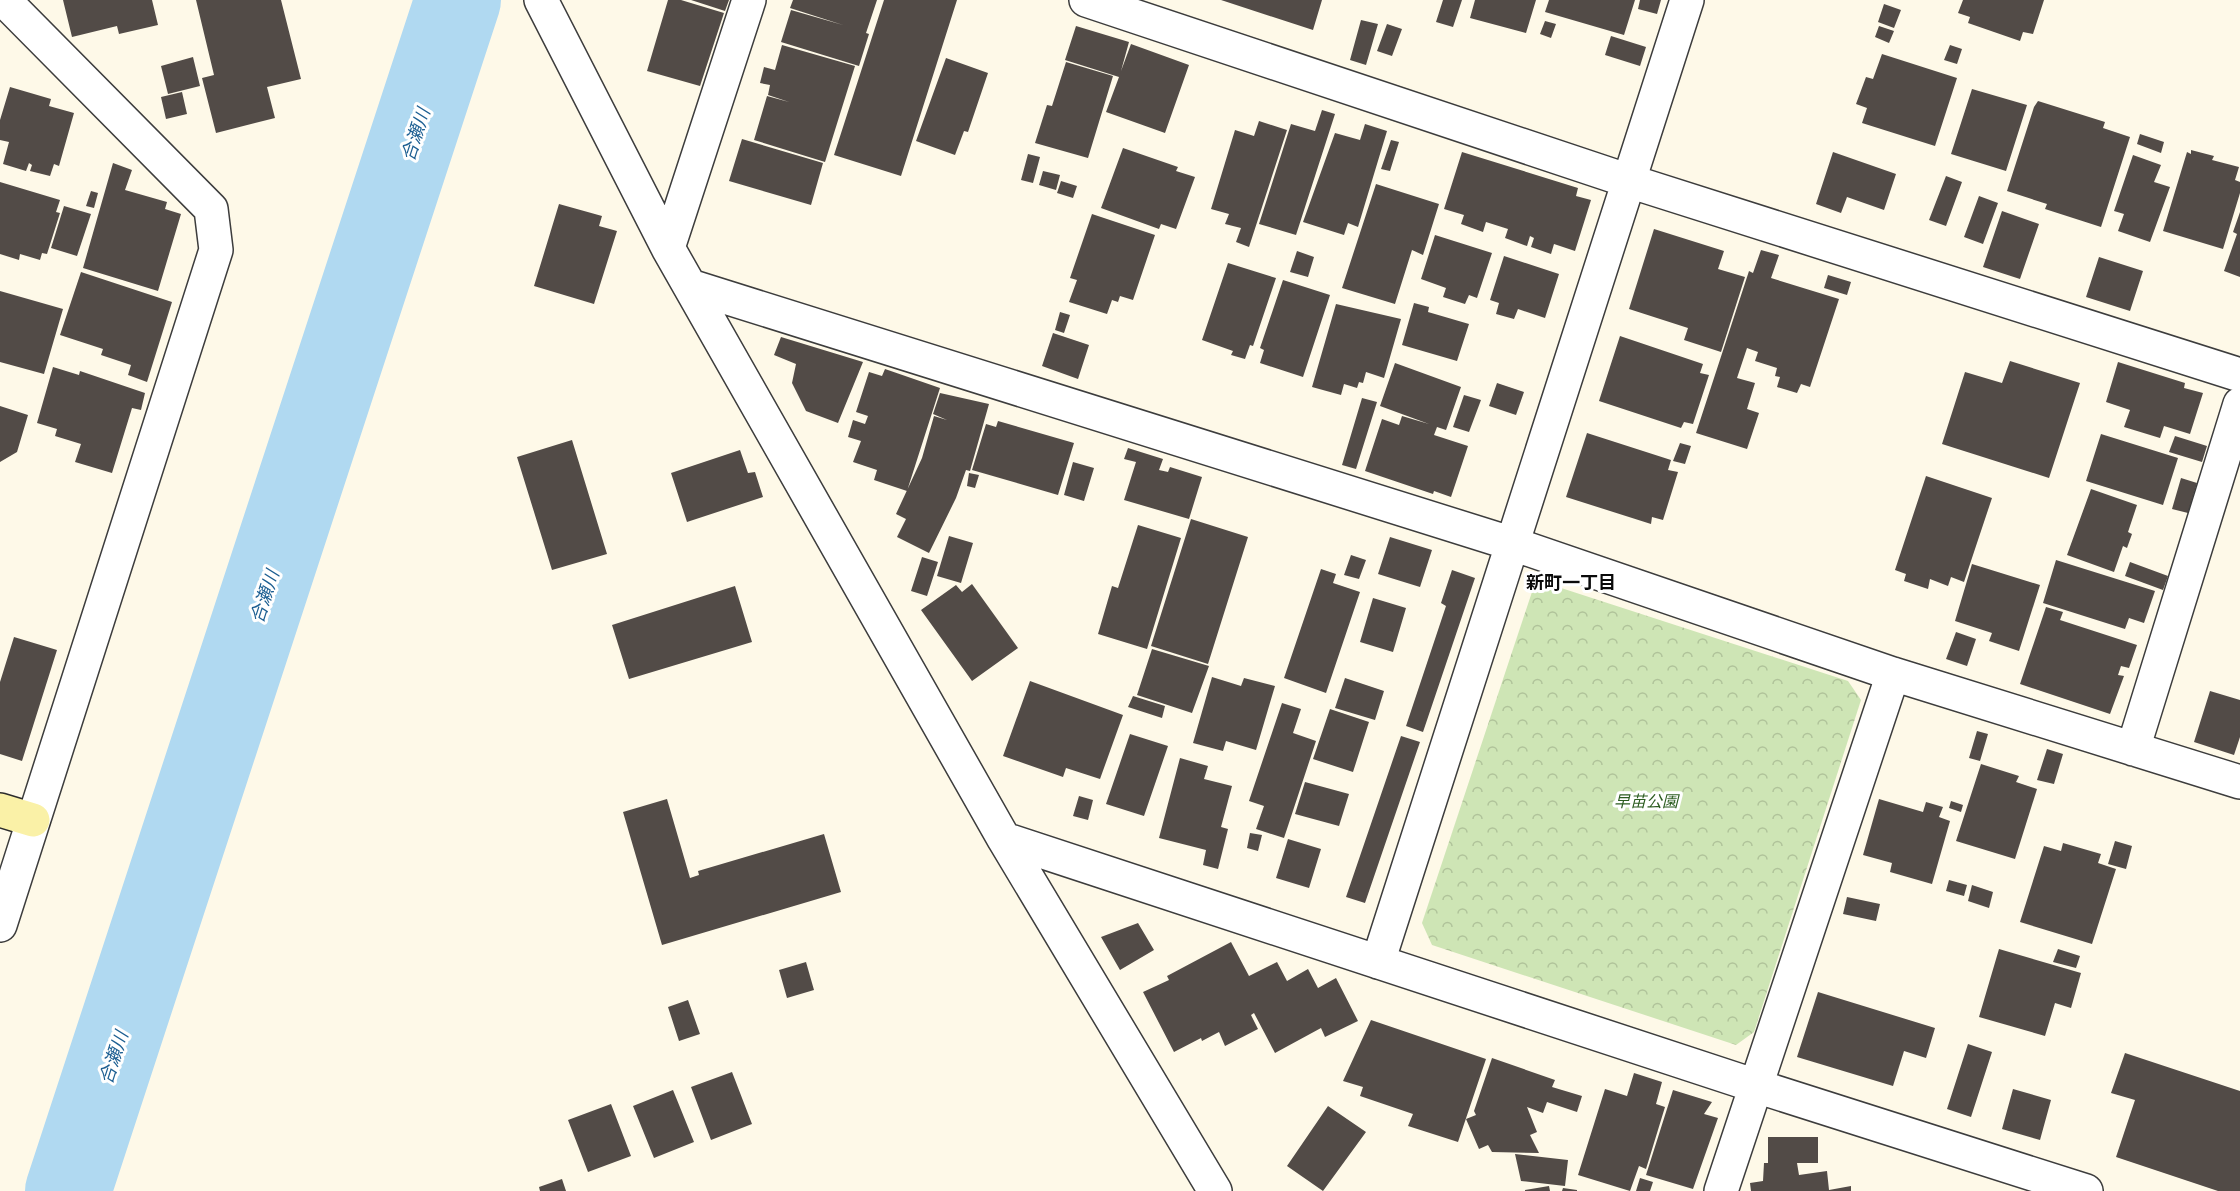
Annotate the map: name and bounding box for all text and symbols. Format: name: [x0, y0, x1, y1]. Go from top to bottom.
water label: 合瀬川: [393, 102, 435, 164]
water label: 合瀬川: [242, 564, 284, 626]
district label: 新町一丁目: [1526, 568, 1616, 594]
park label: 早苗公園: [1614, 788, 1680, 812]
water label: 合瀬川: [91, 1025, 133, 1087]

